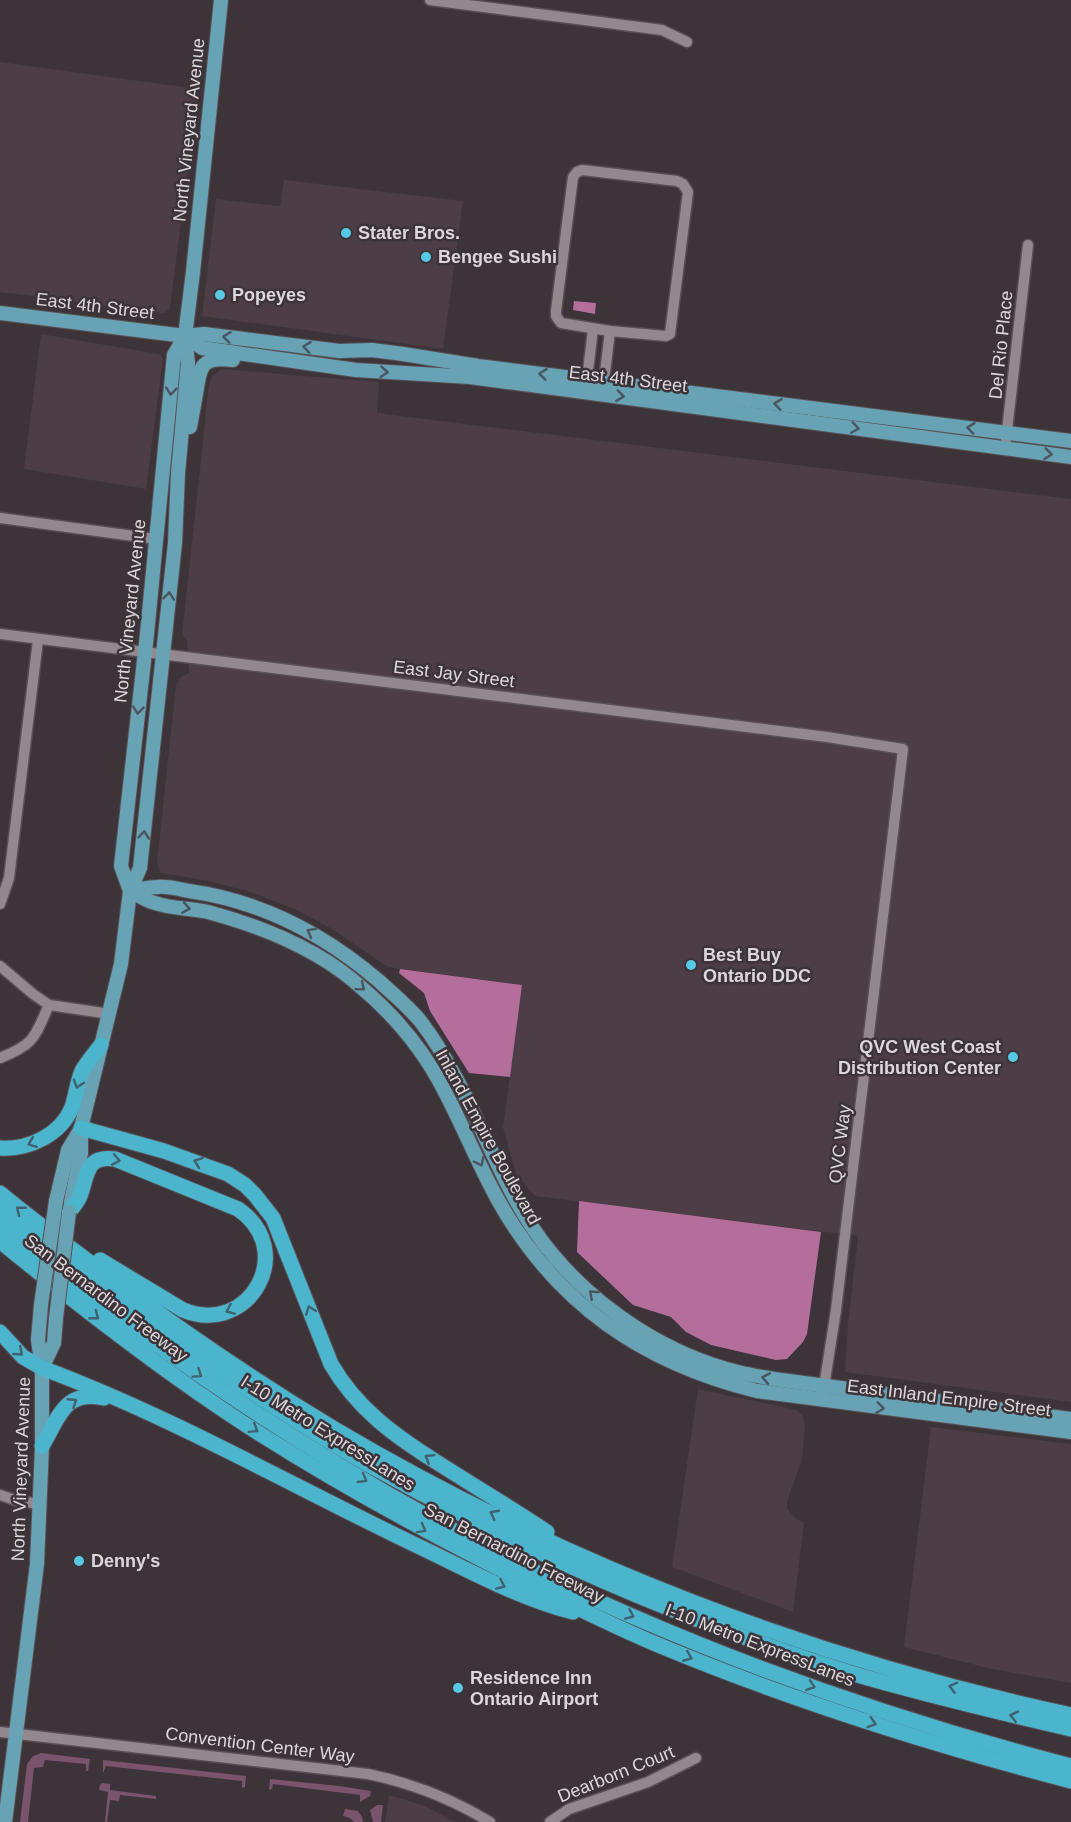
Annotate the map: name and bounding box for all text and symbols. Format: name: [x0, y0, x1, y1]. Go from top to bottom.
street label: North Vineyard Avenue: [169, 37, 209, 223]
place label: Stater Bros.: [358, 223, 460, 243]
marker: Stater Bros.: [339, 226, 353, 240]
place label: Bengee Sushi: [438, 247, 557, 267]
marker: Bengee Sushi: [419, 250, 433, 264]
place label: Popeyes: [232, 285, 306, 305]
marker: Popeyes: [213, 288, 227, 302]
street label: East 4th Street: [35, 289, 155, 323]
street label: Del Rio Place: [985, 290, 1017, 400]
one-way arrow: [223, 331, 232, 343]
one-way arrow: [302, 341, 311, 353]
street label: East 4th Street: [568, 362, 688, 396]
one-way arrow: [380, 365, 389, 378]
one-way arrow: [538, 368, 547, 381]
one-way arrow: [165, 387, 178, 396]
one-way arrow: [615, 390, 624, 402]
one-way arrow: [773, 398, 783, 410]
one-way arrow: [850, 421, 860, 433]
one-way arrow: [967, 422, 976, 435]
one-way arrow: [1044, 447, 1053, 460]
street label: North Vineyard Avenue: [110, 518, 150, 704]
one-way arrow: [163, 592, 175, 601]
street label: East Jay Street: [392, 657, 516, 691]
one-way arrow: [133, 706, 145, 715]
one-way arrow: [137, 830, 149, 839]
one-way arrow: [181, 902, 190, 914]
one-way arrow: [306, 928, 317, 939]
place label: Best Buy Ontario DDC: [703, 945, 811, 986]
marker: Best Buy Ontario DDC: [684, 958, 698, 972]
one-way arrow: [354, 980, 365, 991]
place label: QVC West Coast Distribution Center: [838, 1037, 1001, 1078]
street label: Inland Empire Boulevard: [431, 1046, 545, 1228]
marker: QVC West Coast Distribution Center: [1006, 1050, 1020, 1064]
one-way arrow: [73, 1078, 85, 1089]
street label: QVC Way: [825, 1103, 855, 1185]
one-way arrow: [27, 1136, 38, 1148]
one-way arrow: [110, 1153, 120, 1166]
one-way arrow: [472, 1156, 484, 1167]
one-way arrow: [193, 1157, 204, 1170]
one-way arrow: [16, 1206, 27, 1217]
street label: San Bernardino Freeway: [20, 1230, 192, 1366]
one-way arrow: [589, 1290, 599, 1301]
one-way arrow: [226, 1303, 237, 1315]
one-way arrow: [304, 1306, 317, 1316]
one-way arrow: [89, 1309, 100, 1320]
one-way arrow: [12, 1345, 23, 1356]
one-way arrow: [192, 1367, 203, 1378]
street label: I-10 Metro ExpressLanes: [237, 1371, 419, 1495]
one-way arrow: [761, 1372, 771, 1384]
street label: North Vineyard Avenue: [8, 1376, 34, 1562]
street label: East Inland Empire Street: [846, 1376, 1052, 1420]
one-way arrow: [66, 1399, 77, 1410]
one-way arrow: [875, 1401, 885, 1413]
one-way arrow: [248, 1422, 258, 1434]
one-way arrow: [425, 1453, 435, 1465]
one-way arrow: [357, 1472, 367, 1483]
street label: San Bernardino Freeway: [421, 1499, 607, 1607]
one-way arrow: [489, 1510, 500, 1521]
one-way arrow: [415, 1522, 426, 1533]
place label: Denny's: [91, 1551, 160, 1571]
marker: Denny's: [72, 1554, 86, 1568]
one-way arrow: [495, 1577, 506, 1589]
street label: I-10 Metro ExpressLanes: [663, 1600, 857, 1690]
one-way arrow: [624, 1608, 635, 1620]
one-way arrow: [682, 1650, 693, 1662]
place label: Residence Inn Ontario Airport: [470, 1668, 598, 1709]
one-way arrow: [805, 1679, 816, 1692]
marker: Residence Inn Ontario Airport: [451, 1681, 465, 1695]
one-way arrow: [948, 1682, 959, 1694]
one-way arrow: [1009, 1710, 1019, 1723]
one-way arrow: [866, 1715, 877, 1728]
street label: Convention Center Way: [164, 1723, 356, 1767]
street label: Dearborn Court: [555, 1741, 677, 1807]

